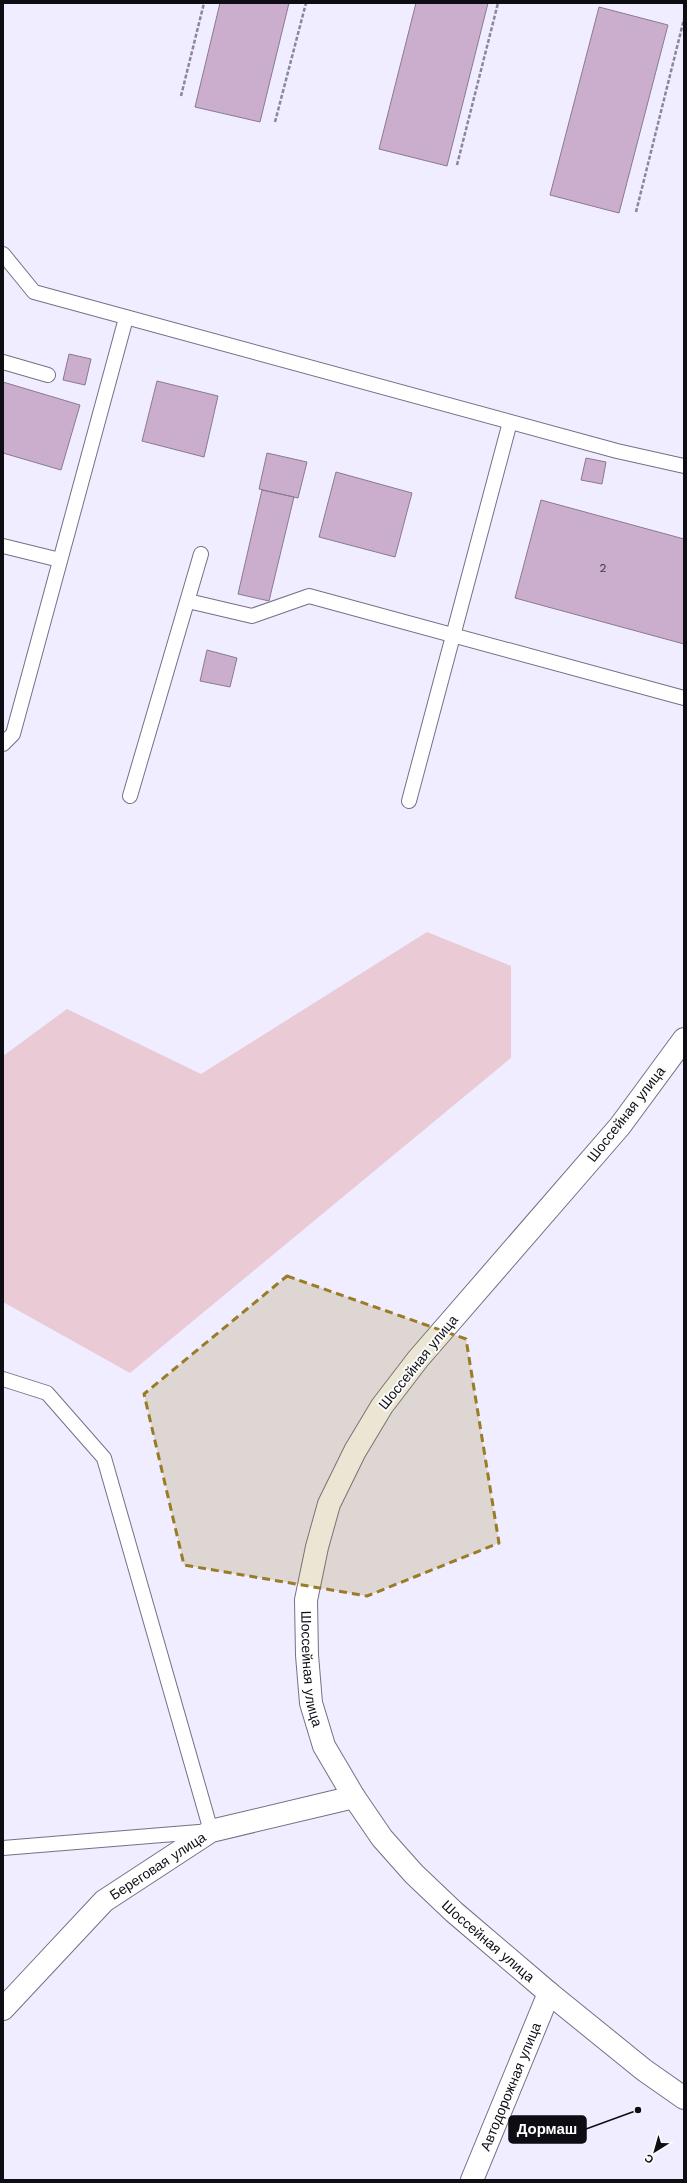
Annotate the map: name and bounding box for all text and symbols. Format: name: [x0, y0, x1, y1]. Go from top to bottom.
house number: 2: [600, 561, 607, 575]
street label: Шоссейная улица: [584, 1063, 668, 1165]
street label: Шоссейная улица: [375, 1312, 461, 1412]
street label: Шоссейная улица: [298, 1611, 326, 1729]
street label: Береговая улица: [107, 1829, 209, 1903]
street label: Шоссейная улица: [439, 1897, 538, 1985]
street label: Автодорожная улица: [477, 2020, 544, 2153]
callout: Дормаш: [509, 2116, 586, 2143]
text: Дормаш: [517, 2120, 577, 2138]
north arrow: [635, 2131, 675, 2171]
text: С: [642, 2151, 656, 2166]

